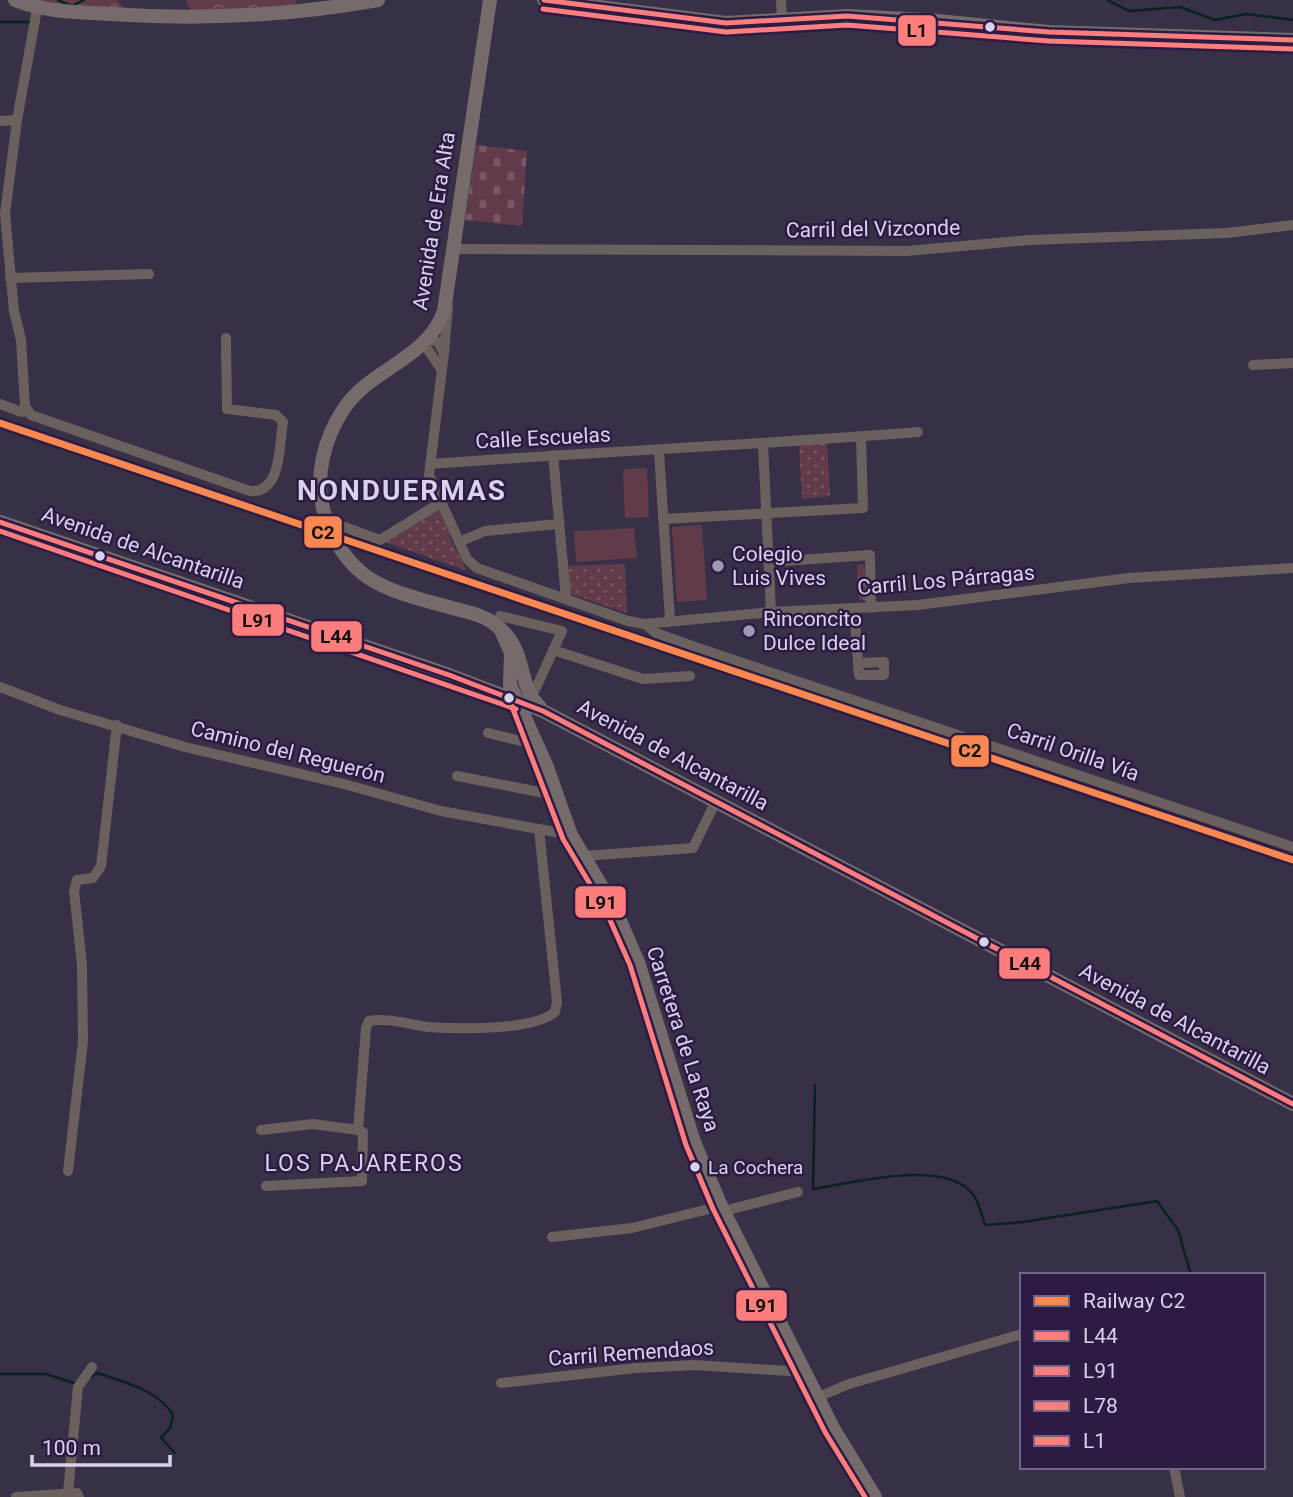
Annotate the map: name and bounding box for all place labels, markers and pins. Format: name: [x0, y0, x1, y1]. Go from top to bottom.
unlabelled marker: [983, 20, 997, 34]
place label: Colegio Luis Vives: [732, 542, 826, 590]
unlabelled marker: [93, 549, 107, 563]
marker: Colegio Luis Vives: [710, 558, 726, 574]
place label: Rinconcito Dulce Ideal: [763, 607, 866, 655]
marker: Rinconcito Dulce Ideal: [741, 623, 757, 639]
unlabelled marker: [502, 691, 516, 705]
unlabelled marker: [977, 935, 991, 949]
place label: La Cochera: [708, 1156, 803, 1179]
marker: La Cochera: [688, 1160, 702, 1174]

